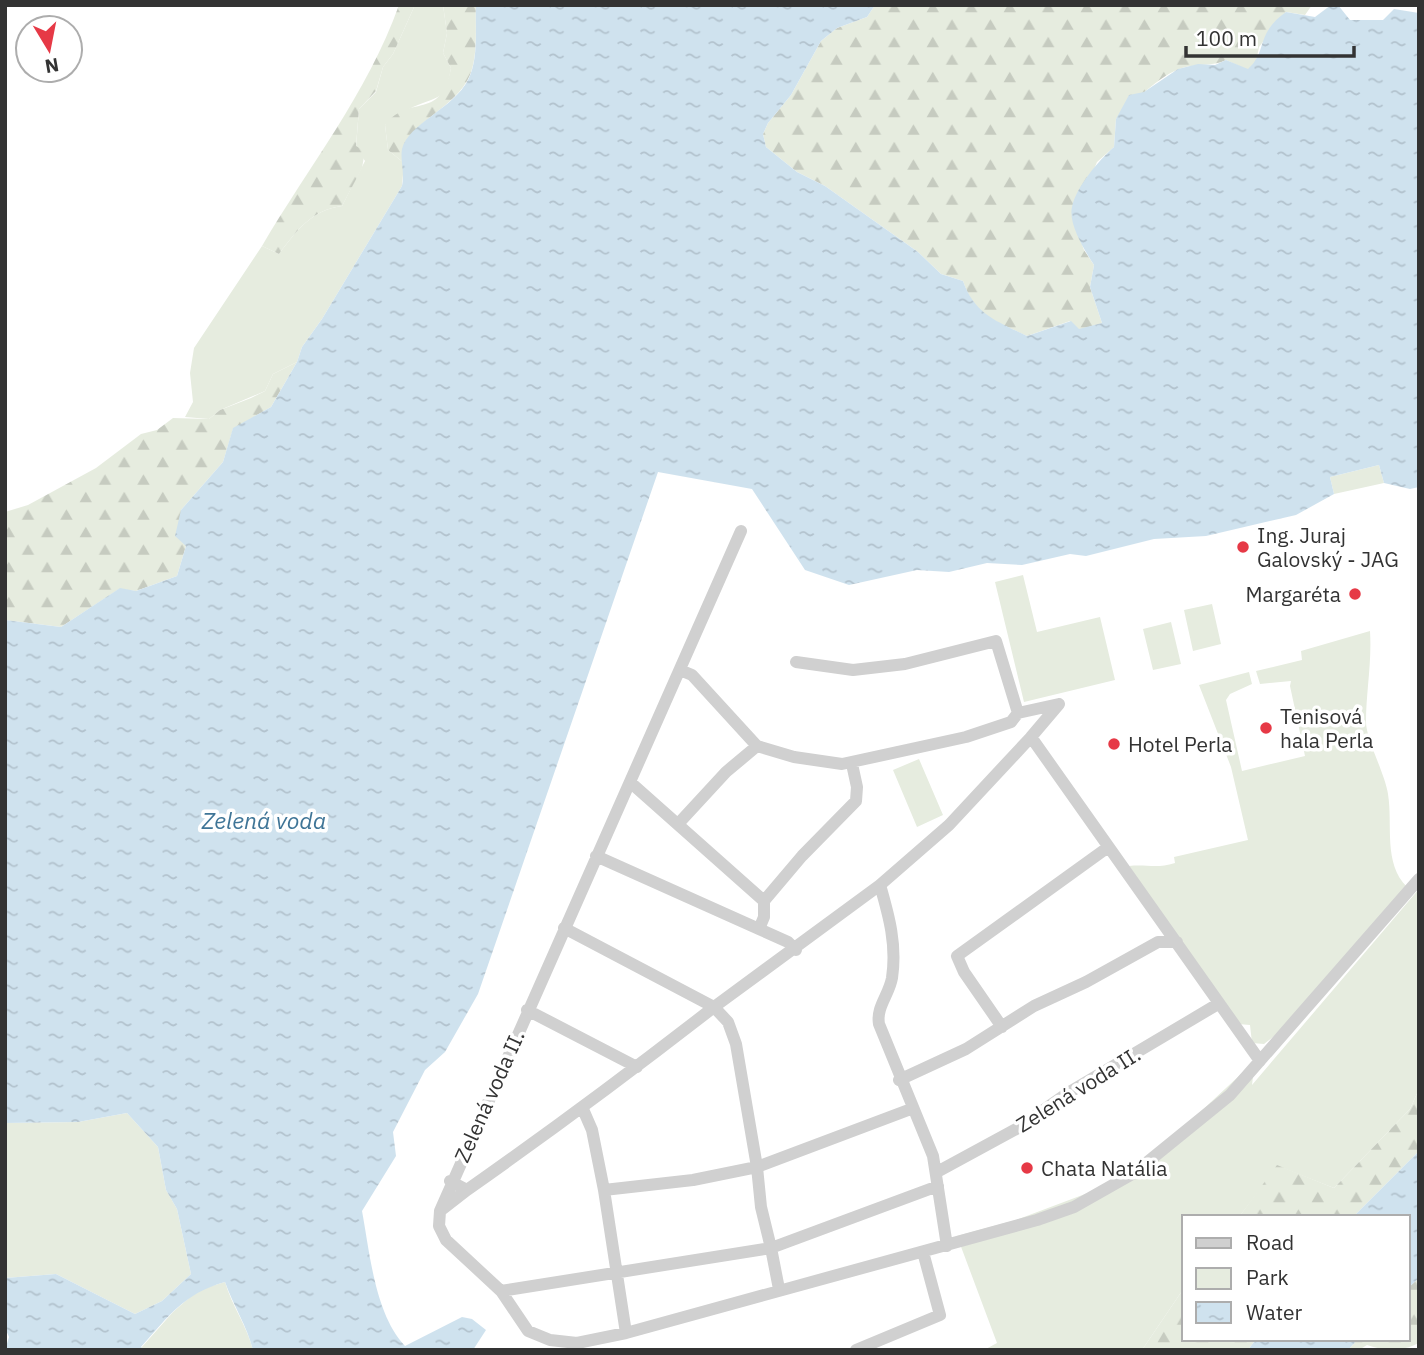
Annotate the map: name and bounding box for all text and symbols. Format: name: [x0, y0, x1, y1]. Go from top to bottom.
north arrow: [14, 14, 84, 84]
scale bar: [1186, 14, 1354, 58]
text: 100 m: [1196, 24, 1257, 52]
text: N: [43, 53, 61, 79]
place label: Ing. Juraj Galovský - JAG: [1257, 521, 1399, 573]
marker: Ing. Juraj Galovský - JAG: [1235, 539, 1251, 555]
place label: Margaréta: [1246, 580, 1341, 608]
marker: Margaréta: [1347, 586, 1363, 602]
place label: Tenisová hala Perla: [1280, 702, 1374, 754]
marker: Tenisová hala Perla: [1258, 720, 1274, 736]
place label: Hotel Perla: [1128, 730, 1233, 758]
marker: Hotel Perla: [1106, 736, 1122, 752]
water label: Zelená voda: [201, 805, 326, 835]
street label: Zelená voda II.: [447, 1026, 531, 1166]
street label: Zelená voda II.: [1010, 1040, 1146, 1138]
place label: Chata Natália: [1041, 1154, 1168, 1182]
marker: Chata Natália: [1019, 1160, 1035, 1176]
legend: [1182, 1215, 1410, 1341]
text: Road: [1246, 1228, 1294, 1256]
text: Park: [1246, 1263, 1289, 1291]
text: Water: [1246, 1298, 1303, 1326]

